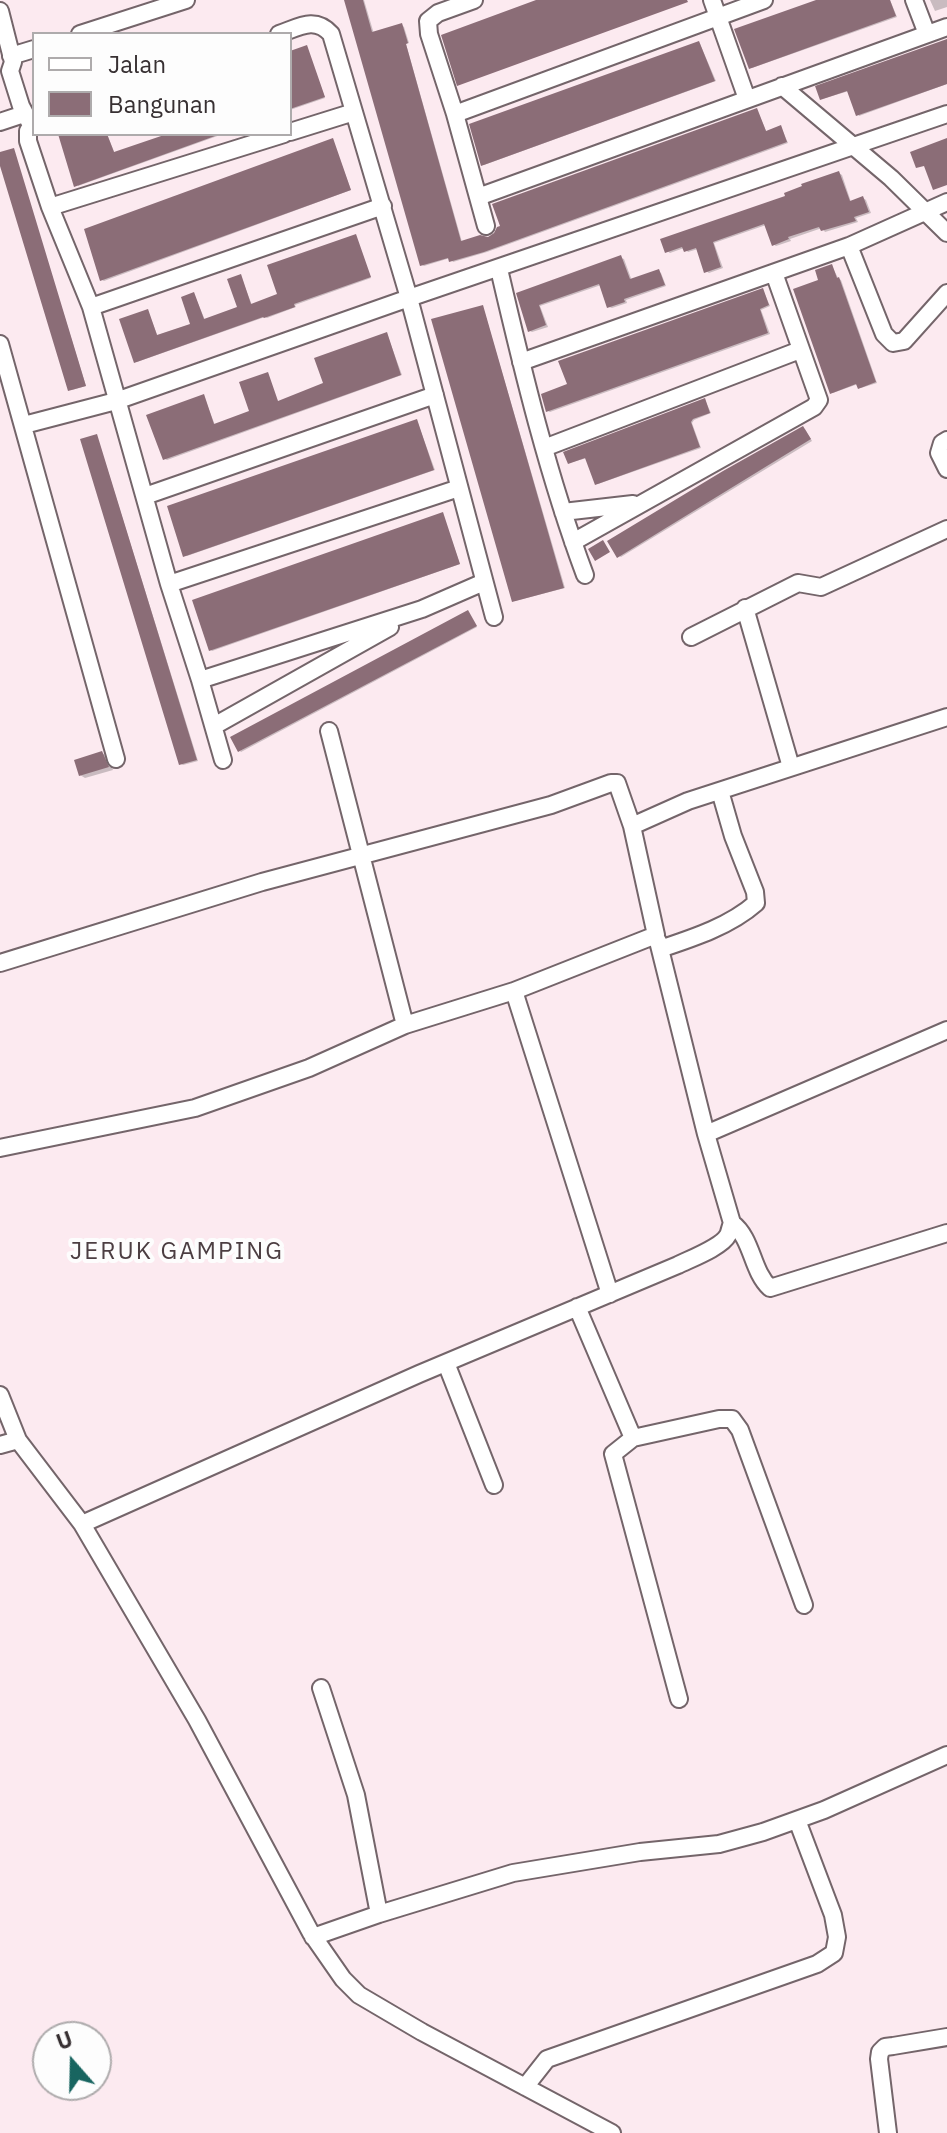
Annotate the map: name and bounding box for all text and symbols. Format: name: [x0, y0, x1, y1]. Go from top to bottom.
legend: [32, 32, 292, 136]
text: Jalan: [108, 48, 166, 80]
text: Bangunan: [108, 88, 216, 120]
district label: JERUK GAMPING: [70, 1238, 284, 1266]
north arrow: [32, 2021, 112, 2101]
text: U: [52, 2024, 76, 2056]

